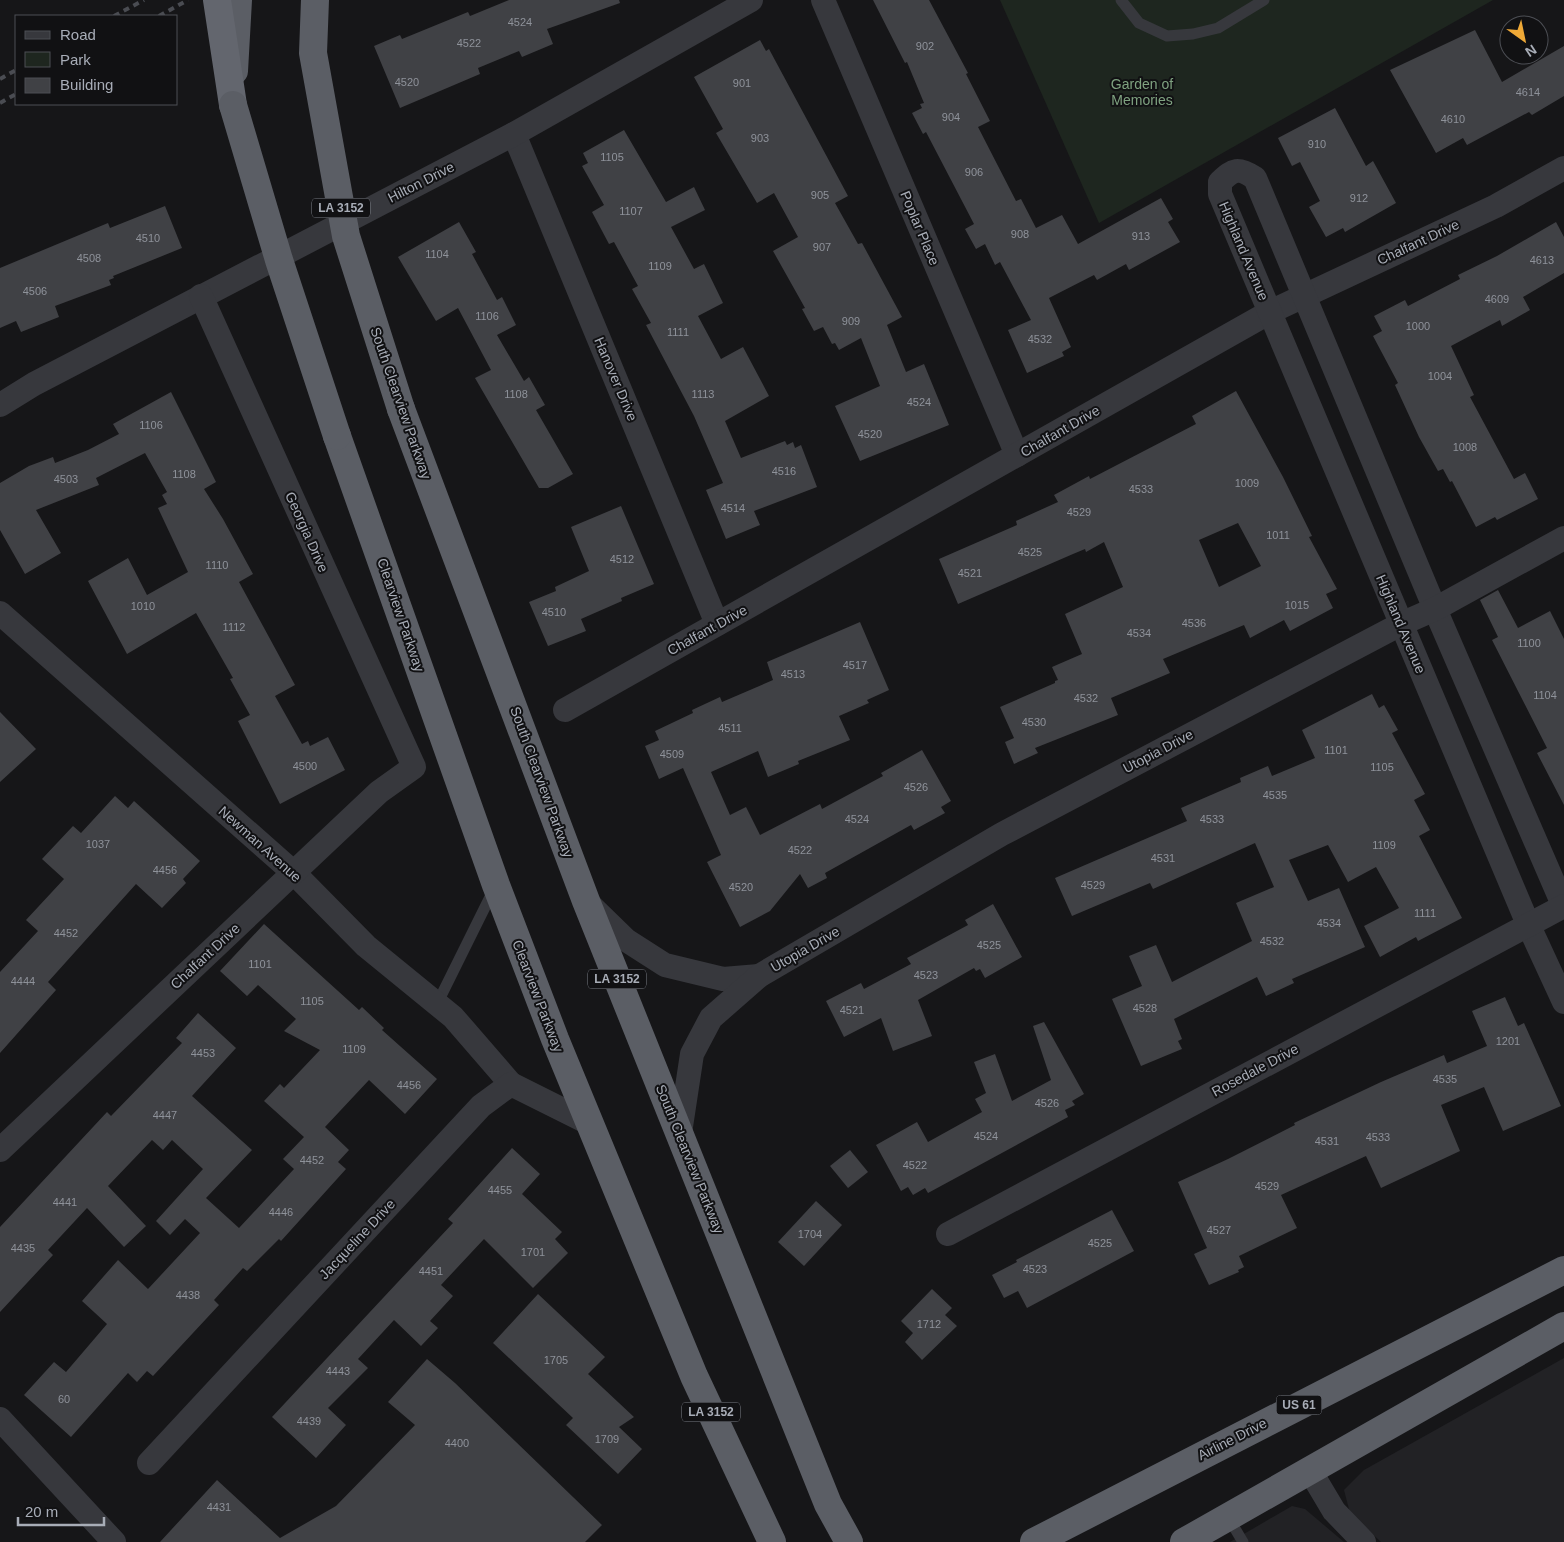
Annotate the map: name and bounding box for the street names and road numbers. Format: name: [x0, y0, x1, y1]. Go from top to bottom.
street label: Hilton Drive: [385, 158, 457, 206]
street label: Poplar Place: [897, 188, 943, 268]
road number: LA 3152: [312, 198, 370, 218]
street label: Highland Avenue: [1216, 199, 1272, 303]
street label: Chalfant Drive: [1374, 216, 1462, 268]
street label: South Clearview Parkway: [367, 325, 435, 481]
street label: Hanover Drive: [591, 335, 641, 424]
street label: Chalfant Drive: [1018, 402, 1103, 460]
street label: Georgia Drive: [282, 489, 332, 575]
street label: Clearview Parkway: [374, 556, 428, 674]
street label: Highland Avenue: [1373, 572, 1429, 676]
street label: Chalfant Drive: [664, 601, 750, 658]
street label: South Clearview Parkway: [507, 704, 577, 860]
street label: Utopia Drive: [1120, 726, 1196, 776]
street label: Newman Avenue: [215, 803, 305, 885]
street label: Chalfant Drive: [167, 920, 243, 992]
street label: Utopia Drive: [768, 923, 843, 975]
street label: Clearview Parkway: [509, 938, 567, 1054]
road number: LA 3152: [588, 970, 646, 989]
street label: Rosedale Drive: [1209, 1040, 1301, 1100]
street label: South Clearview Parkway: [653, 1082, 727, 1236]
street label: Jacqueline Drive: [316, 1196, 398, 1282]
road number: US 61: [1276, 1396, 1322, 1414]
road number: LA 3152: [682, 1402, 740, 1421]
street label: Airline Drive: [1195, 1415, 1269, 1463]

